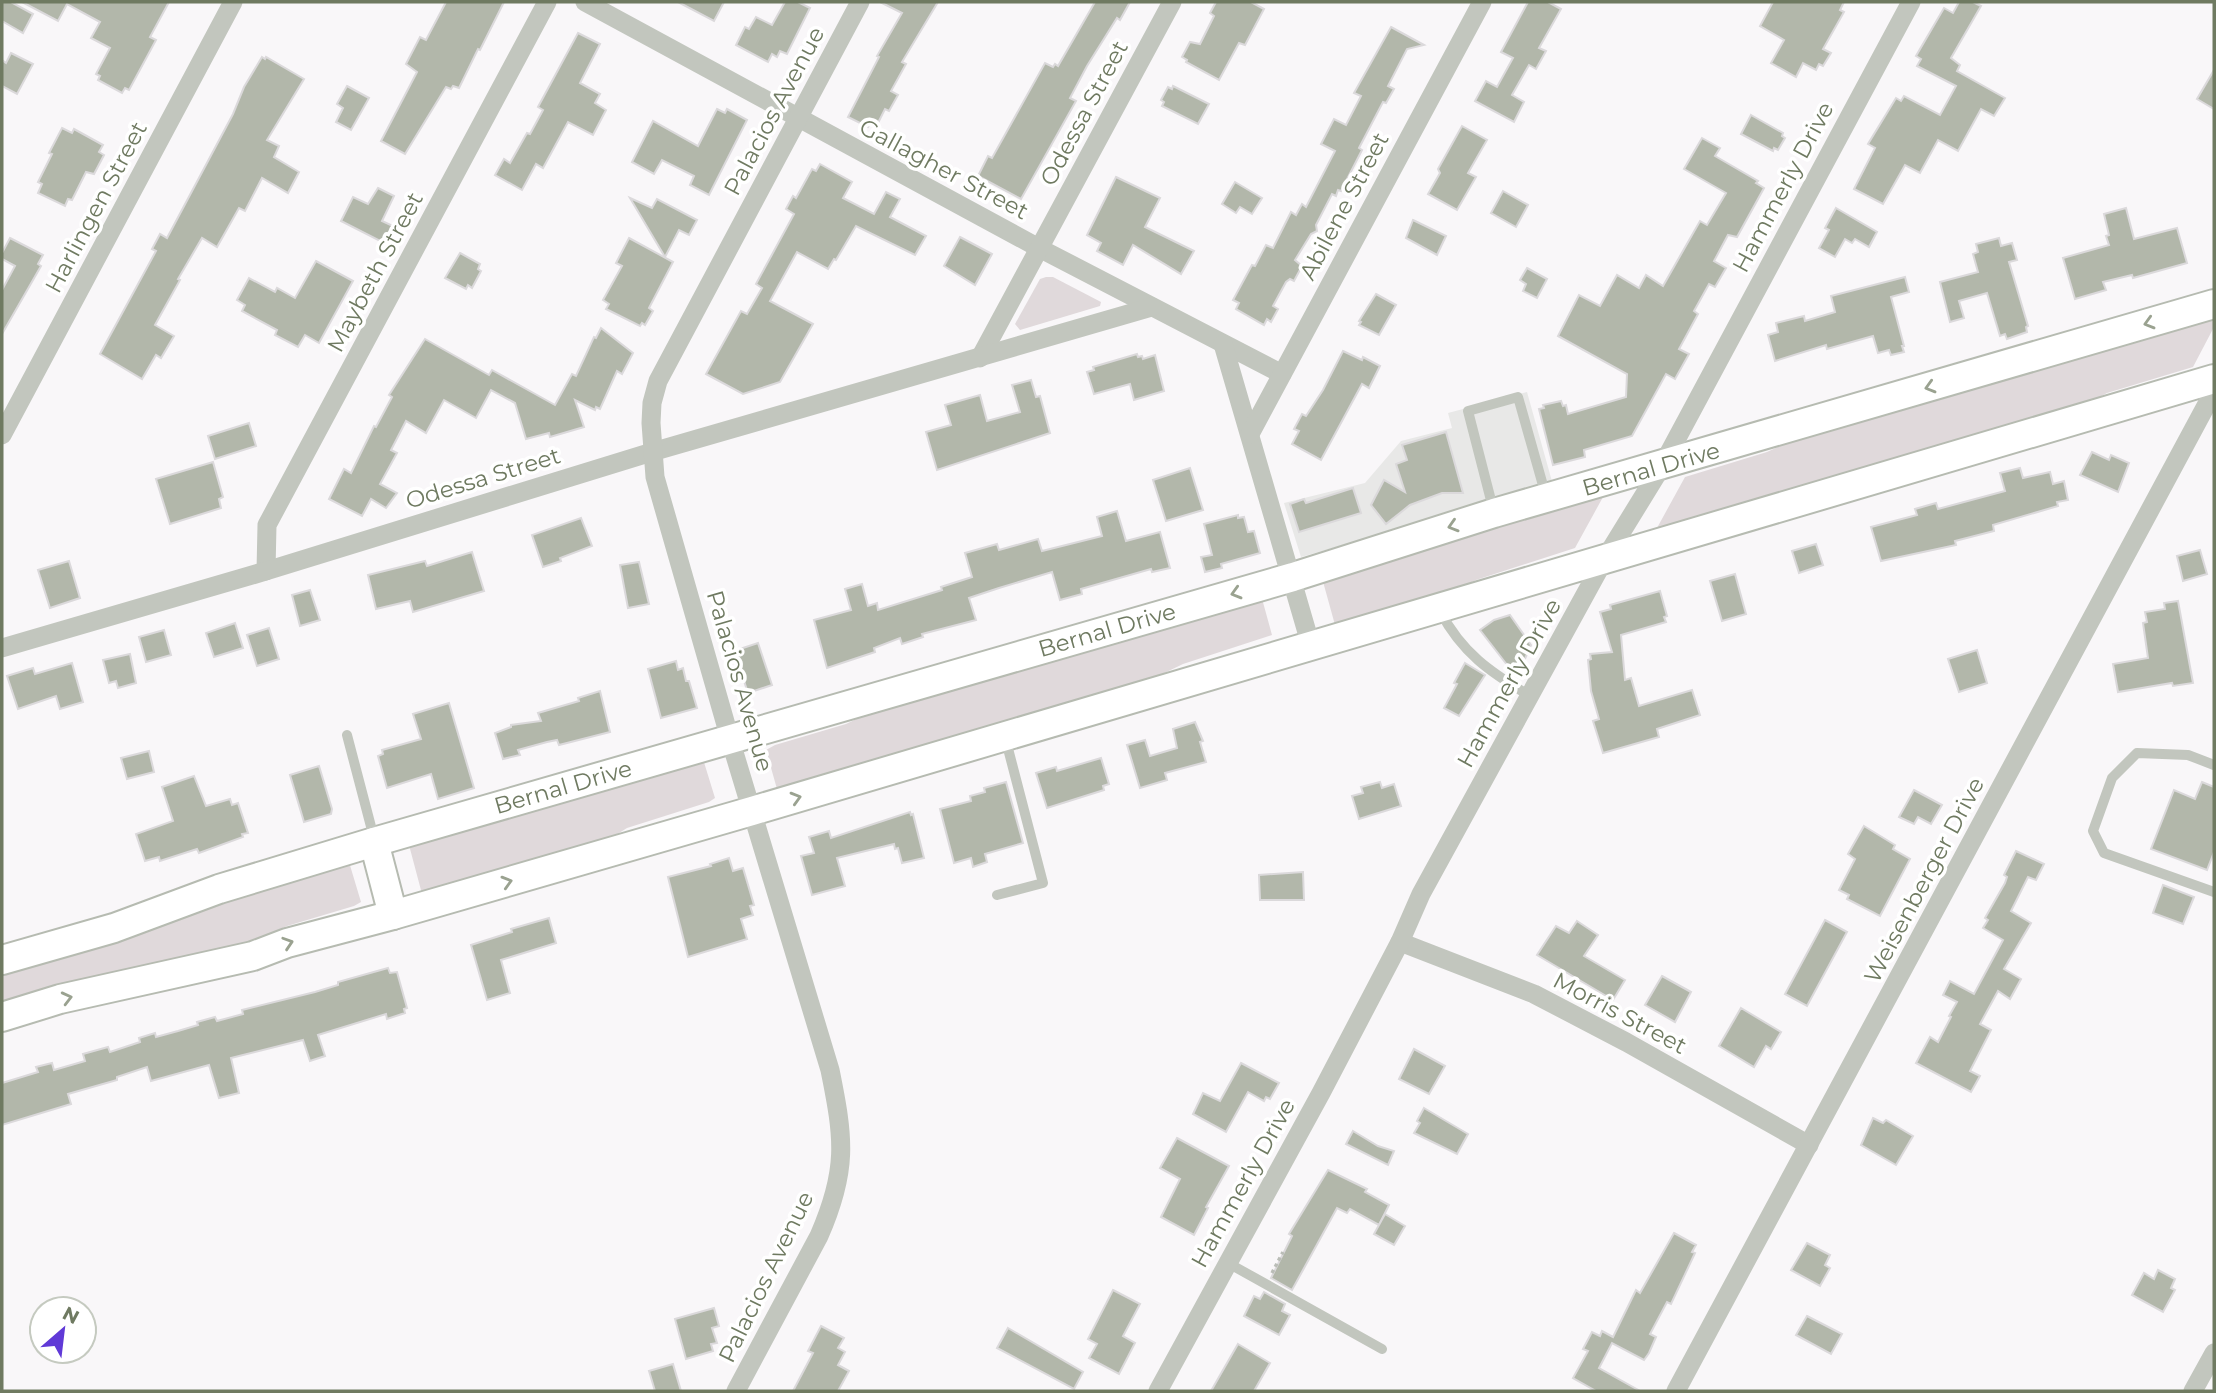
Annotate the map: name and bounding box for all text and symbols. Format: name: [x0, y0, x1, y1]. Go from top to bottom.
street label: Palacios Avenue: [718, 22, 830, 200]
street label: Odessa Street: [1034, 36, 1134, 190]
street label: Hammerly Drive: [1726, 97, 1840, 277]
street label: Gallagher Street: [855, 113, 1033, 225]
street label: Harlingen Street: [39, 117, 153, 297]
street label: Abilene Street: [1293, 127, 1395, 285]
street label: Maybeth Street: [321, 187, 429, 357]
one-way arrow: [2143, 315, 2155, 330]
one-way arrow: [1925, 379, 1937, 394]
street label: Bernal Drive: [1579, 436, 1723, 502]
street label: Odessa Street: [402, 441, 564, 515]
one-way arrow: [1448, 518, 1460, 533]
one-way arrow: [1230, 585, 1242, 599]
street label: Palacios Avenue: [701, 587, 779, 775]
street label: Hammerly Drive: [1451, 594, 1567, 772]
street label: Bernal Drive: [1035, 597, 1179, 663]
street label: Bernal Drive: [491, 754, 635, 820]
street label: Weisenberger Drive: [1858, 773, 1990, 987]
one-way arrow: [790, 792, 802, 807]
one-way arrow: [501, 876, 513, 890]
one-way arrow: [281, 937, 293, 951]
street label: Morris Street: [1548, 966, 1692, 1060]
one-way arrow: [61, 991, 73, 1006]
street label: Hammerly Drive: [1185, 1094, 1301, 1272]
street label: Palacios Avenue: [712, 1187, 820, 1367]
north arrow: [28, 1295, 98, 1365]
text: N: [59, 1302, 83, 1329]

